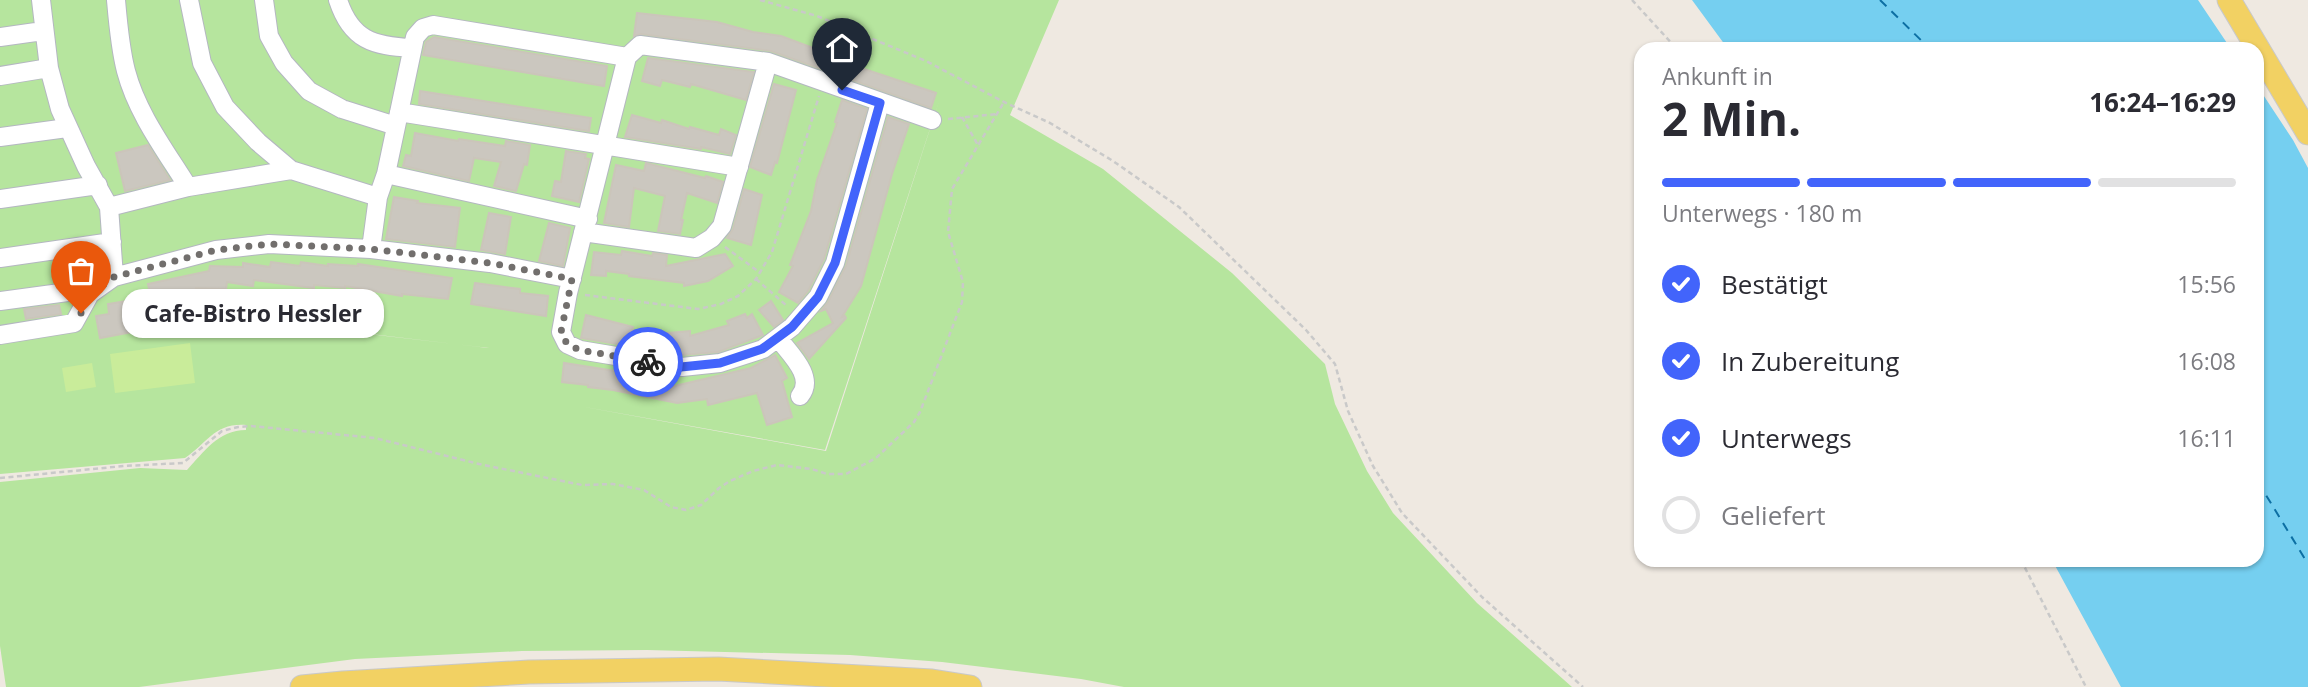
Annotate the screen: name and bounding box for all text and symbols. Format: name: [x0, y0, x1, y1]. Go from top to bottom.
pin: [812, 18, 872, 90]
icon: home: [823, 29, 861, 67]
text: Ankunft in: [1662, 60, 1773, 92]
text: 16:24–16:29: [2089, 84, 2236, 120]
text: 2 Min.: [1662, 87, 1801, 149]
text: Unterwegs · 180 m: [1662, 197, 1862, 229]
pin: [51, 241, 111, 313]
icon: bag: [62, 252, 100, 290]
icon: check: [1662, 265, 1700, 303]
text: Bestätigt: [1721, 266, 1828, 302]
text: 15:56: [2177, 268, 2236, 300]
callout: Cafe-Bistro Hessler: [123, 288, 386, 338]
text: Cafe-Bistro Hessler: [144, 297, 362, 329]
courier: [613, 327, 683, 397]
icon: check: [1662, 342, 1700, 380]
icon: bike: [629, 343, 667, 381]
text: In Zubereitung: [1721, 343, 1899, 379]
text: 16:08: [2177, 345, 2236, 377]
icon: check: [1662, 419, 1700, 457]
text: Unterwegs: [1721, 420, 1852, 456]
text: 16:11: [2177, 422, 2236, 454]
text: Geliefert: [1721, 497, 1825, 533]

